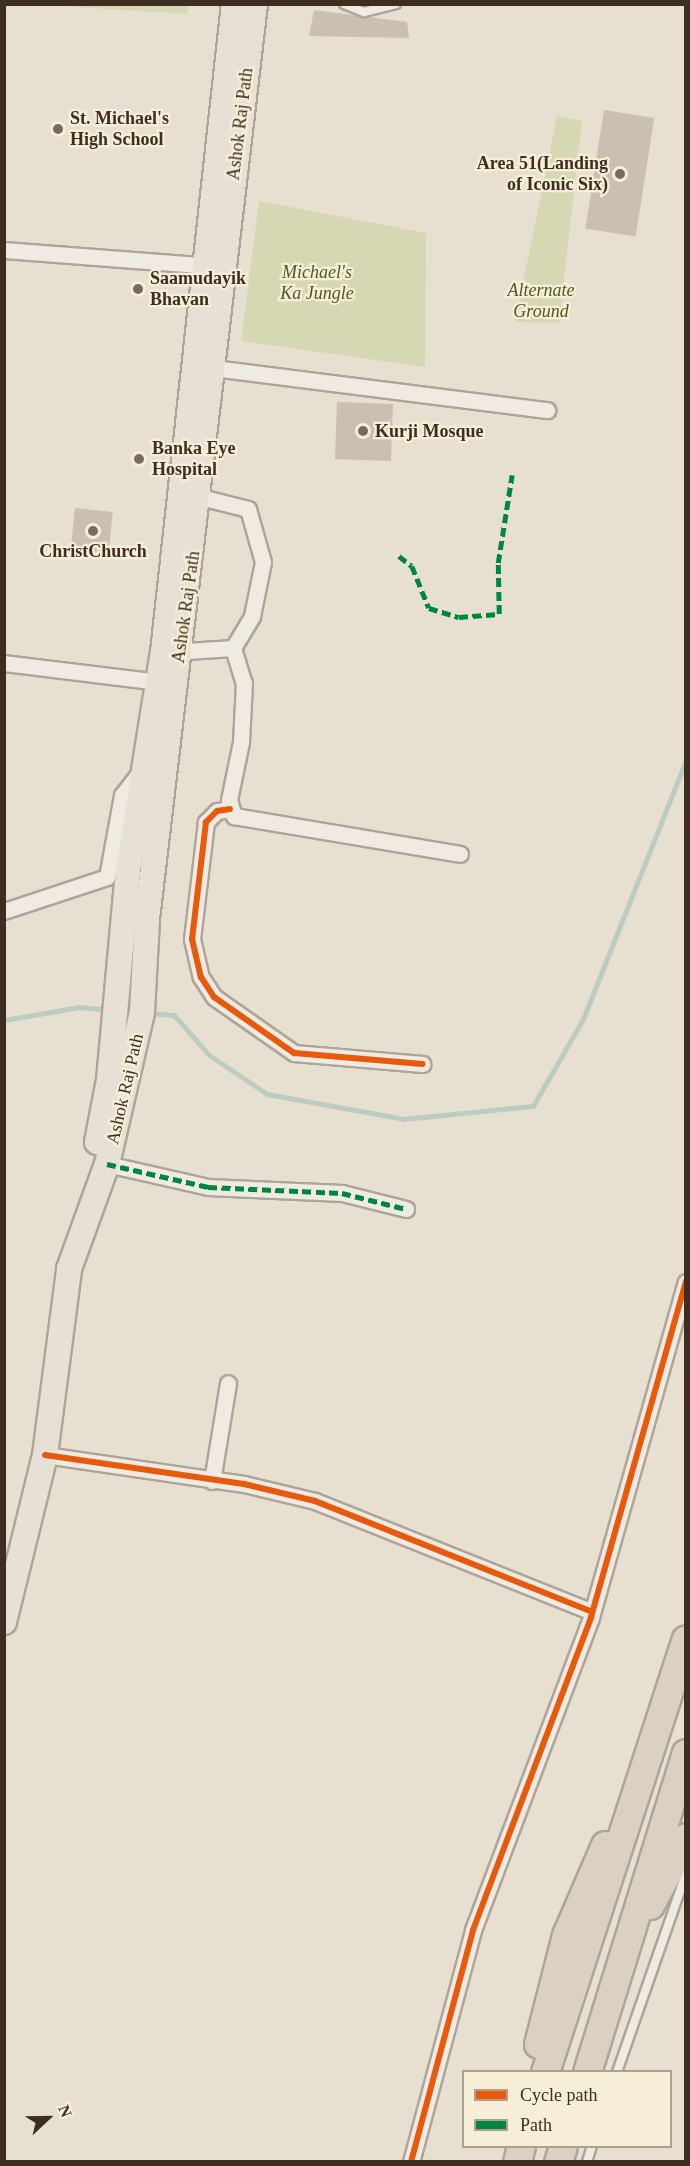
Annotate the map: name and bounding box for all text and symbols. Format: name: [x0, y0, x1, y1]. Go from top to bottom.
street label: Ashok Raj Path: [222, 67, 258, 181]
place label: St. Michael's High School: [70, 108, 169, 150]
marker: St. Michael's High School: [51, 122, 65, 136]
place label: Area 51(Landing of Iconic Six): [477, 153, 608, 195]
marker: Area 51(Landing of Iconic Six): [613, 167, 627, 181]
park label: Michael's Ka Jungle: [280, 262, 354, 304]
place label: Saamudayik Bhavan: [150, 268, 246, 310]
park label: Alternate Ground: [508, 280, 574, 322]
marker: Saamudayik Bhavan: [131, 282, 145, 296]
place label: Kurji Mosque: [375, 420, 484, 442]
marker: Kurji Mosque: [356, 424, 370, 438]
place label: Banka Eye Hospital: [152, 438, 236, 480]
marker: Banka Eye Hospital: [130, 450, 148, 468]
marker: ChristChurch: [86, 524, 100, 538]
place label: ChristChurch: [39, 540, 147, 562]
street label: Ashok Raj Path: [167, 550, 205, 664]
street label: Ashok Raj Path: [102, 1032, 148, 1146]
legend: [462, 2070, 672, 2148]
text: Cycle path: [520, 2085, 597, 2105]
north arrow: [18, 2088, 78, 2148]
text: N: [55, 2103, 75, 2120]
text: Path: [520, 2115, 552, 2135]

